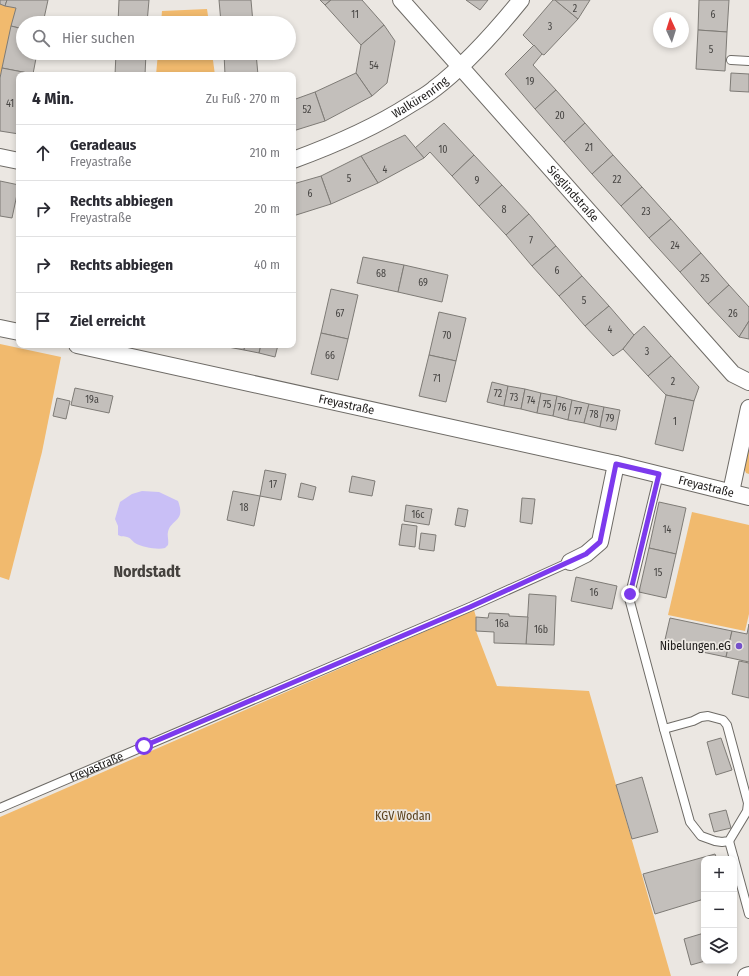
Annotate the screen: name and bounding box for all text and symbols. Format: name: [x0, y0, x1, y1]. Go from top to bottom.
house number: 2: [573, 3, 578, 15]
house number: 11: [351, 9, 359, 21]
house number: 6: [711, 9, 716, 21]
north arrow: [653, 12, 689, 48]
search box: [16, 16, 296, 60]
house number: 3: [548, 21, 553, 33]
icon: search: [30, 27, 52, 49]
text: Hier suchen: [62, 29, 135, 47]
house number: 5: [709, 44, 714, 56]
house number: 54: [369, 60, 379, 72]
street label: Walkürenring: [389, 73, 451, 121]
house number: 19: [526, 76, 535, 88]
text: 4 Min.: [32, 88, 74, 109]
text: Zu Fuß · 270 m: [206, 91, 280, 106]
house number: 41: [6, 98, 14, 110]
house number: 52: [303, 104, 312, 116]
house number: 20: [555, 110, 565, 122]
text: Geradeaus: [70, 136, 136, 154]
icon: ahead: [32, 142, 54, 164]
house number: 21: [585, 142, 593, 154]
house number: 10: [438, 144, 448, 156]
text: 210 m: [250, 145, 280, 160]
text: Freyastraße: [70, 154, 131, 169]
street label: Sieglindstraße: [544, 163, 602, 225]
house number: 4: [383, 164, 388, 176]
house number: 5: [347, 173, 352, 185]
house number: 22: [613, 174, 622, 186]
house number: 9: [475, 175, 480, 187]
house number: 6: [308, 188, 313, 200]
text: Rechts abbiegen: [70, 192, 173, 210]
icon: right: [32, 198, 54, 220]
text: 20 m: [254, 201, 280, 216]
house number: 8: [502, 204, 507, 216]
house number: 23: [642, 206, 651, 218]
text: Freyastraße: [70, 210, 131, 225]
house number: 7: [529, 235, 533, 247]
house number: 24: [670, 240, 680, 252]
icon: right: [32, 254, 54, 276]
text: Rechts abbiegen: [70, 256, 173, 274]
text: 40 m: [254, 257, 280, 272]
house number: 6: [555, 265, 560, 277]
house number: 68: [376, 268, 386, 280]
house number: 25: [701, 273, 710, 285]
house number: 69: [418, 277, 428, 289]
house number: 5: [582, 295, 587, 307]
house number: 67: [336, 308, 344, 320]
house number: 26: [728, 308, 738, 320]
icon: arrive: [32, 310, 54, 332]
text: Ziel erreicht: [70, 312, 145, 330]
house number: 4: [608, 324, 613, 336]
house number: 70: [442, 330, 452, 342]
house number: 3: [645, 346, 650, 358]
house number: 66: [325, 350, 335, 362]
house number: 71: [433, 373, 441, 385]
house number: 2: [671, 376, 676, 388]
house number: 72: [494, 388, 503, 400]
street label: Freyastraße: [317, 392, 376, 417]
house number: 73: [510, 392, 519, 404]
house number: 19a: [85, 394, 99, 406]
house number: 74: [527, 395, 535, 407]
house number: 75: [543, 399, 552, 411]
house number: 76: [558, 402, 566, 414]
house number: 77: [574, 406, 582, 418]
house number: 78: [590, 409, 598, 421]
house number: 79: [606, 413, 615, 425]
house number: 1: [673, 416, 677, 428]
street label: Freyastraße: [677, 473, 736, 500]
house number: 17: [269, 479, 277, 491]
house number: 18: [240, 502, 248, 514]
house number: 16c: [411, 509, 425, 521]
house number: 14: [663, 524, 672, 536]
district label: Nordstadt: [113, 562, 181, 581]
house number: 15: [654, 567, 663, 579]
route end: [621, 585, 639, 603]
house number: 16: [590, 587, 598, 599]
house number: 16a: [495, 618, 509, 630]
house number: 16b: [534, 624, 548, 636]
place label: Nibelungen.eG: [660, 639, 731, 653]
marker: Nibelungen.eG: [734, 641, 744, 651]
route start: [135, 737, 153, 755]
street label: Freyastraße: [68, 749, 125, 784]
park label: KGV Wodan: [375, 809, 431, 823]
map controls: [701, 856, 737, 964]
button: +: [701, 856, 737, 892]
button: −: [701, 892, 737, 928]
button: layers: [701, 928, 737, 964]

